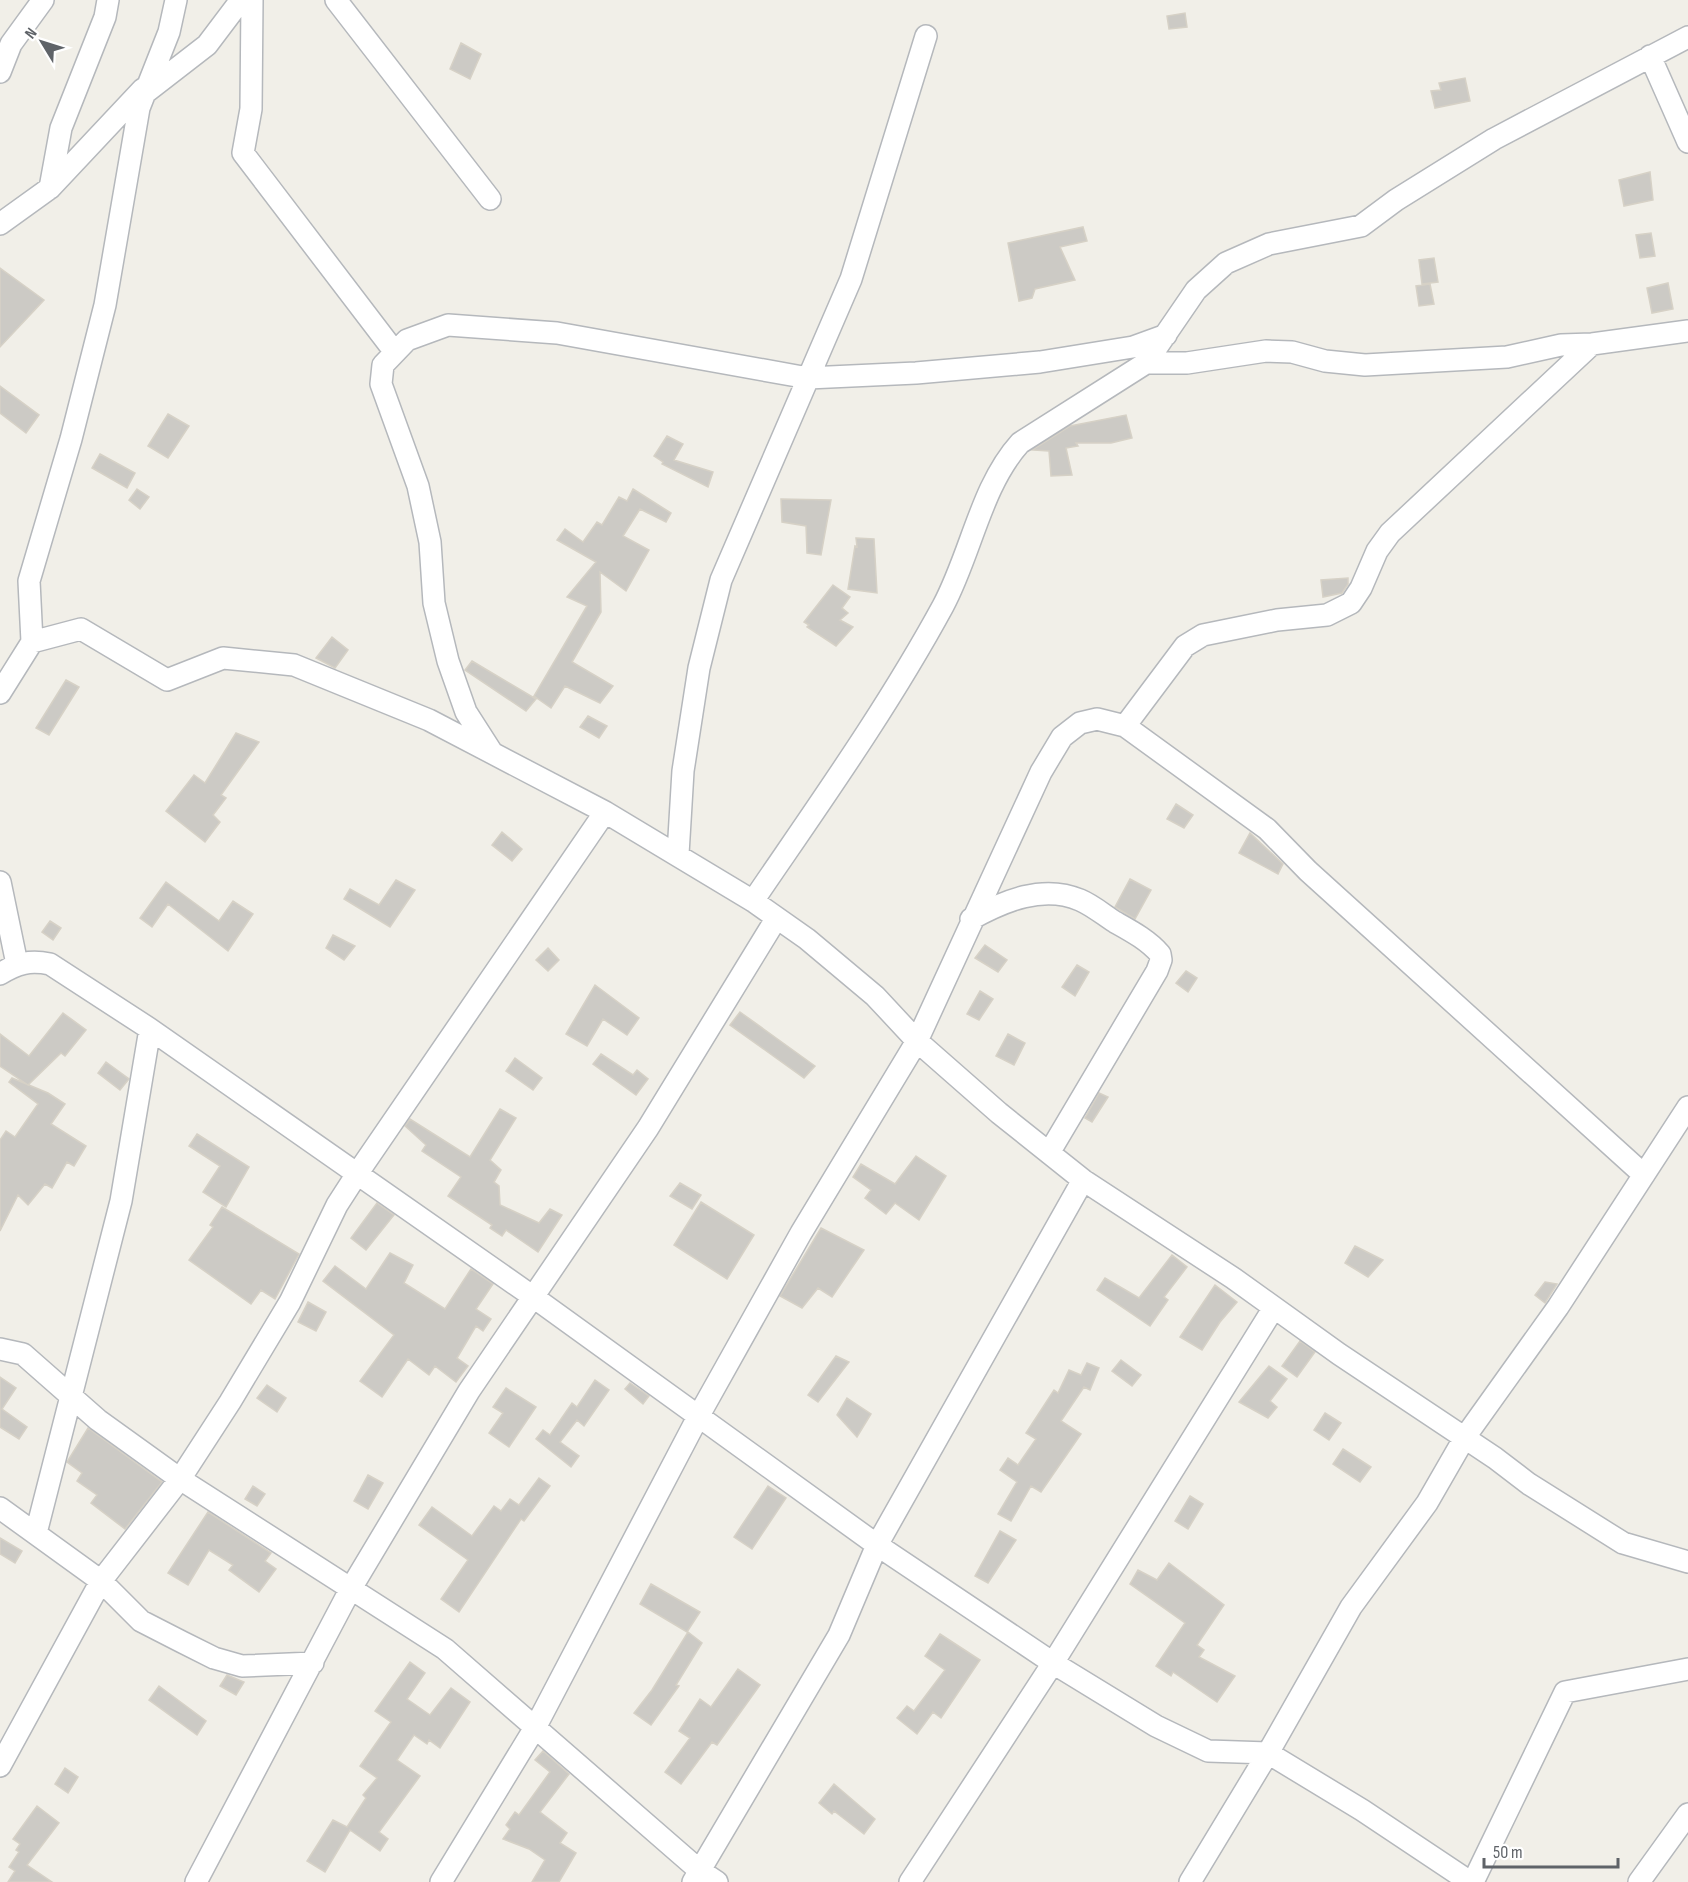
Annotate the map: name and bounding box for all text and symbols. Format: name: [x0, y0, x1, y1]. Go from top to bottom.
north arrow: [12, 12, 72, 72]
text: N: [21, 24, 41, 43]
scale bar: [1484, 1831, 1618, 1869]
text: 50 m: [1493, 1842, 1523, 1863]

